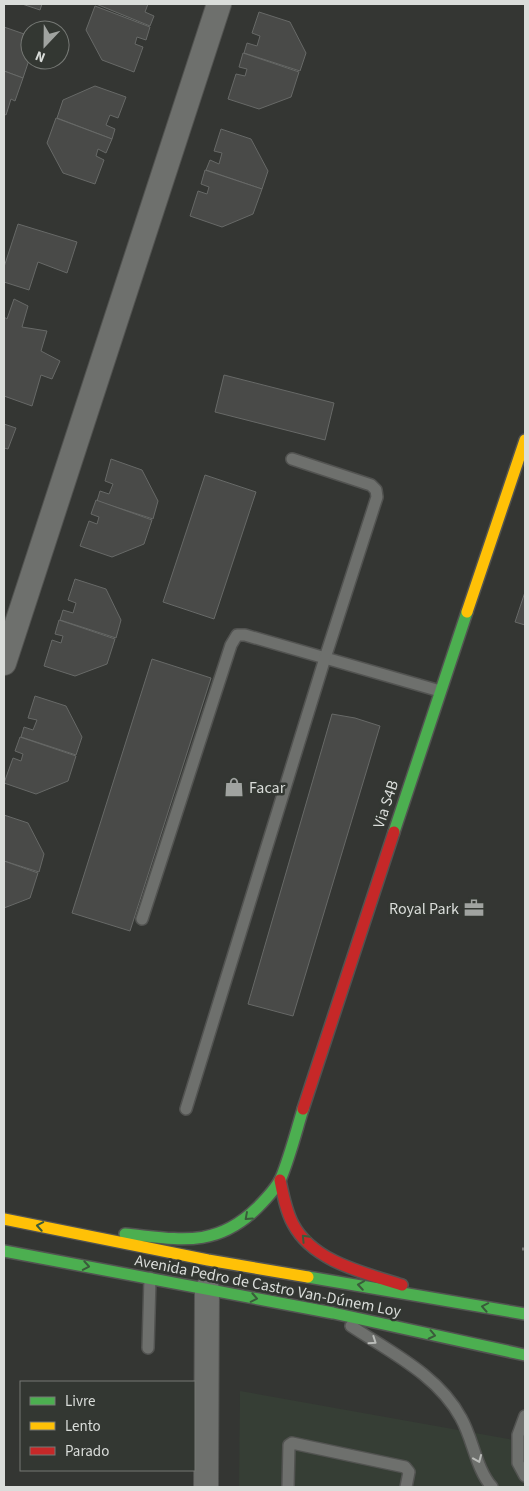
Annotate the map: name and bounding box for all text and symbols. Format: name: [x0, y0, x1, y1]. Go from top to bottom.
north arrow: [20, 20, 70, 70]
text: N: [32, 45, 49, 67]
shop icon: Facar: [223, 776, 245, 798]
place label: Facar: [249, 777, 286, 799]
street label: Via S4B: [368, 777, 404, 831]
office icon: Royal Park: [463, 897, 485, 919]
place label: Royal Park: [389, 898, 459, 920]
one-way arrow: [245, 1211, 254, 1219]
one-way arrow: [36, 1221, 45, 1231]
one-way arrow: [301, 1235, 310, 1244]
street label: Avenida Pedro de Castro Van-Dúnem Loy: [133, 1249, 403, 1323]
one-way arrow: [82, 1261, 91, 1271]
one-way arrow: [357, 1280, 365, 1291]
one-way arrow: [250, 1293, 259, 1303]
one-way arrow: [480, 1302, 489, 1312]
one-way arrow: [428, 1329, 436, 1340]
one-way arrow: [368, 1335, 377, 1344]
legend: [20, 1381, 195, 1471]
text: Livre: [65, 1391, 95, 1412]
text: Lento: [65, 1416, 101, 1437]
text: Parado: [65, 1441, 109, 1462]
one-way arrow: [472, 1454, 482, 1463]

